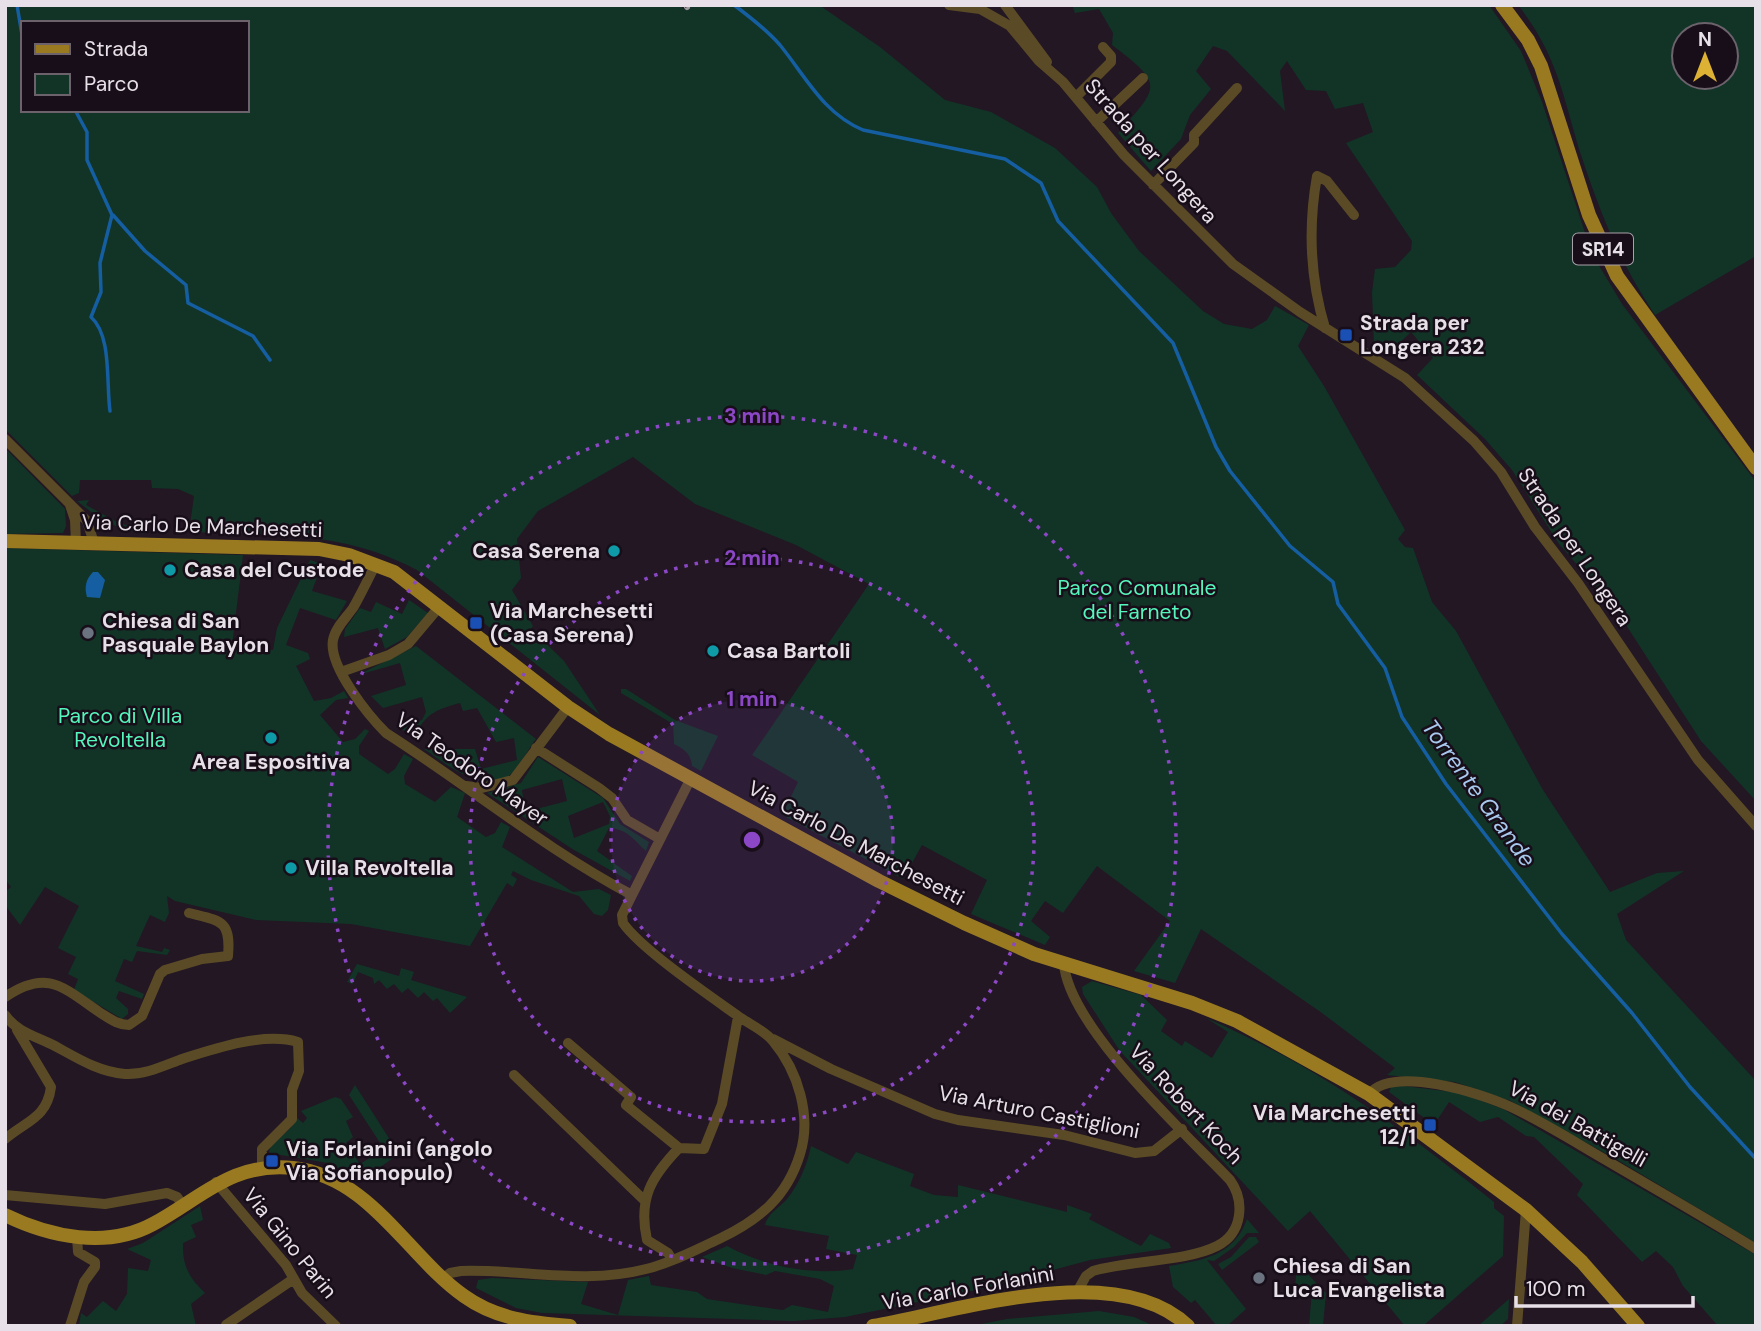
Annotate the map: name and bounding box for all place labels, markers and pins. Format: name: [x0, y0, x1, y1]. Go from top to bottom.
place label: Strada per Longera 232: [1360, 309, 1484, 361]
marker: Strada per Longera 232: [1338, 327, 1354, 343]
place label: Casa Serena: [472, 537, 600, 565]
marker: Casa Serena: [606, 543, 622, 559]
place label: Casa del Custode: [184, 556, 364, 584]
marker: Casa del Custode: [162, 562, 178, 578]
place label: Via Marchesetti (Casa Serena): [490, 597, 653, 649]
place label: Chiesa di San Pasquale Baylon: [102, 607, 269, 659]
marker: Via Marchesetti (Casa Serena): [468, 615, 484, 631]
marker: Chiesa di San Pasquale Baylon: [80, 625, 96, 641]
place label: Casa Bartoli: [727, 637, 851, 665]
marker: Casa Bartoli: [705, 643, 721, 659]
marker: Area Espositiva: [263, 730, 279, 746]
place label: Area Espositiva: [192, 748, 350, 776]
centre of rings: [740, 828, 764, 852]
place label: Villa Revoltella: [305, 854, 454, 882]
marker: Villa Revoltella: [283, 860, 299, 876]
place label: Via Marchesetti 12/1: [1253, 1099, 1416, 1151]
marker: Via Marchesetti 12/1: [1422, 1117, 1438, 1133]
place label: Via Forlanini (angolo Via Sofianopulo): [286, 1135, 493, 1187]
marker: Via Forlanini (angolo Via Sofianopulo): [264, 1153, 280, 1169]
place label: Chiesa di San Luca Evangelista: [1273, 1252, 1445, 1304]
marker: Chiesa di San Luca Evangelista: [1251, 1270, 1267, 1286]

